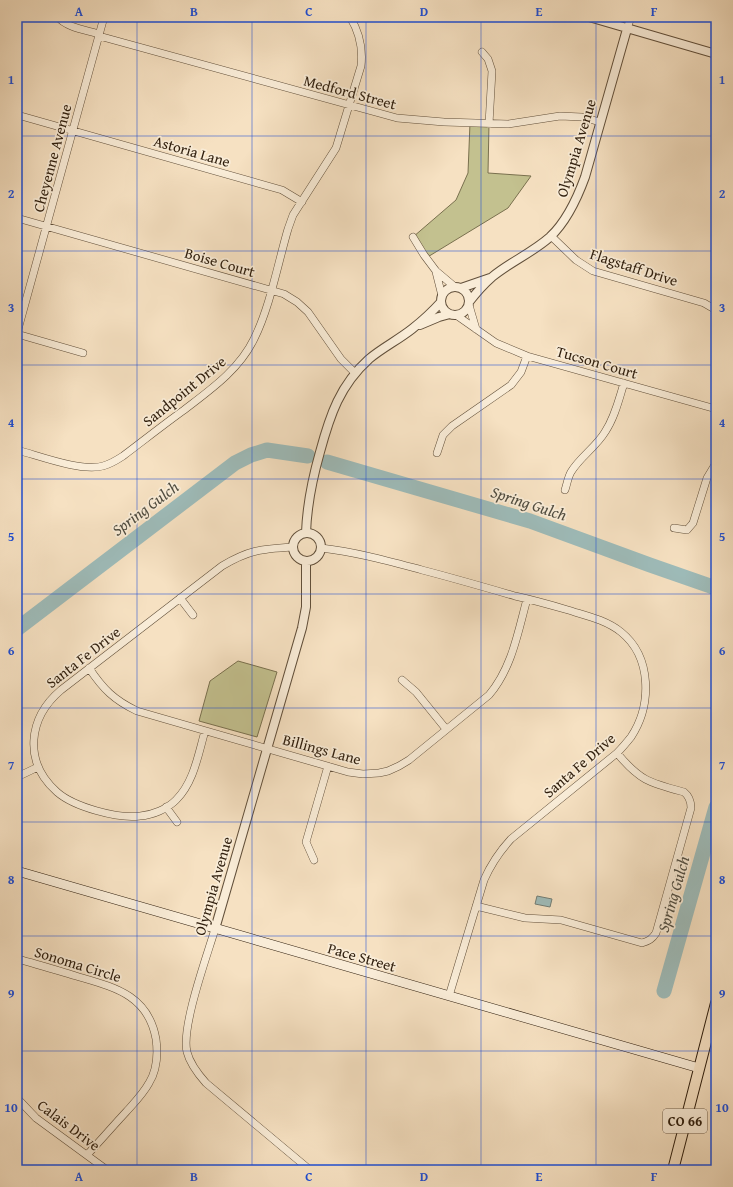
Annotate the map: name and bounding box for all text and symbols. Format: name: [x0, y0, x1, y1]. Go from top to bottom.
text: A: [75, 2, 84, 21]
text: B: [190, 2, 198, 21]
text: C: [305, 2, 313, 21]
text: D: [420, 2, 428, 21]
text: E: [536, 2, 543, 21]
text: F: [651, 2, 658, 21]
text: 1: [8, 70, 14, 89]
street label: Medford Street: [301, 70, 399, 115]
text: 1: [719, 70, 725, 89]
street label: Olympia Avenue: [551, 96, 601, 200]
street label: Cheyenne Avenue: [27, 102, 77, 214]
street label: Astoria Lane: [151, 130, 233, 172]
text: 2: [8, 184, 15, 203]
text: 2: [719, 184, 726, 203]
street label: Boise Court: [182, 242, 258, 282]
street label: Flagstaff Drive: [587, 243, 681, 291]
text: 3: [8, 298, 14, 317]
text: 3: [719, 298, 725, 317]
street label: Tucson Court: [554, 340, 641, 384]
street label: Sandpoint Drive: [138, 351, 230, 431]
text: 4: [8, 413, 15, 432]
text: 4: [719, 413, 726, 432]
water label: Spring Gulch: [106, 475, 184, 541]
water label: Spring Gulch: [488, 479, 570, 527]
text: 5: [8, 527, 15, 546]
text: 5: [719, 527, 726, 546]
street label: Santa Fe Drive: [41, 621, 125, 693]
text: 6: [8, 641, 15, 660]
text: 6: [719, 641, 726, 660]
street label: Billings Lane: [280, 728, 364, 770]
street label: Santa Fe Drive: [538, 728, 620, 802]
text: 7: [8, 756, 15, 775]
text: 7: [719, 756, 726, 775]
street label: Olympia Avenue: [189, 834, 237, 938]
water label: Spring Gulch: [651, 853, 695, 935]
text: 8: [8, 870, 15, 889]
text: 8: [719, 870, 726, 889]
street label: Pace Street: [325, 937, 399, 977]
street label: Sonoma Circle: [32, 941, 124, 987]
text: 9: [8, 984, 15, 1003]
text: 9: [719, 984, 726, 1003]
street label: Calais Drive: [33, 1094, 105, 1156]
text: 10: [4, 1098, 18, 1117]
text: 10: [715, 1098, 729, 1117]
road number: CO 66: [663, 1109, 707, 1133]
text: A: [75, 1167, 84, 1186]
text: B: [190, 1167, 198, 1186]
text: C: [305, 1167, 313, 1186]
text: D: [420, 1167, 428, 1186]
text: E: [536, 1167, 543, 1186]
text: F: [651, 1167, 658, 1186]

